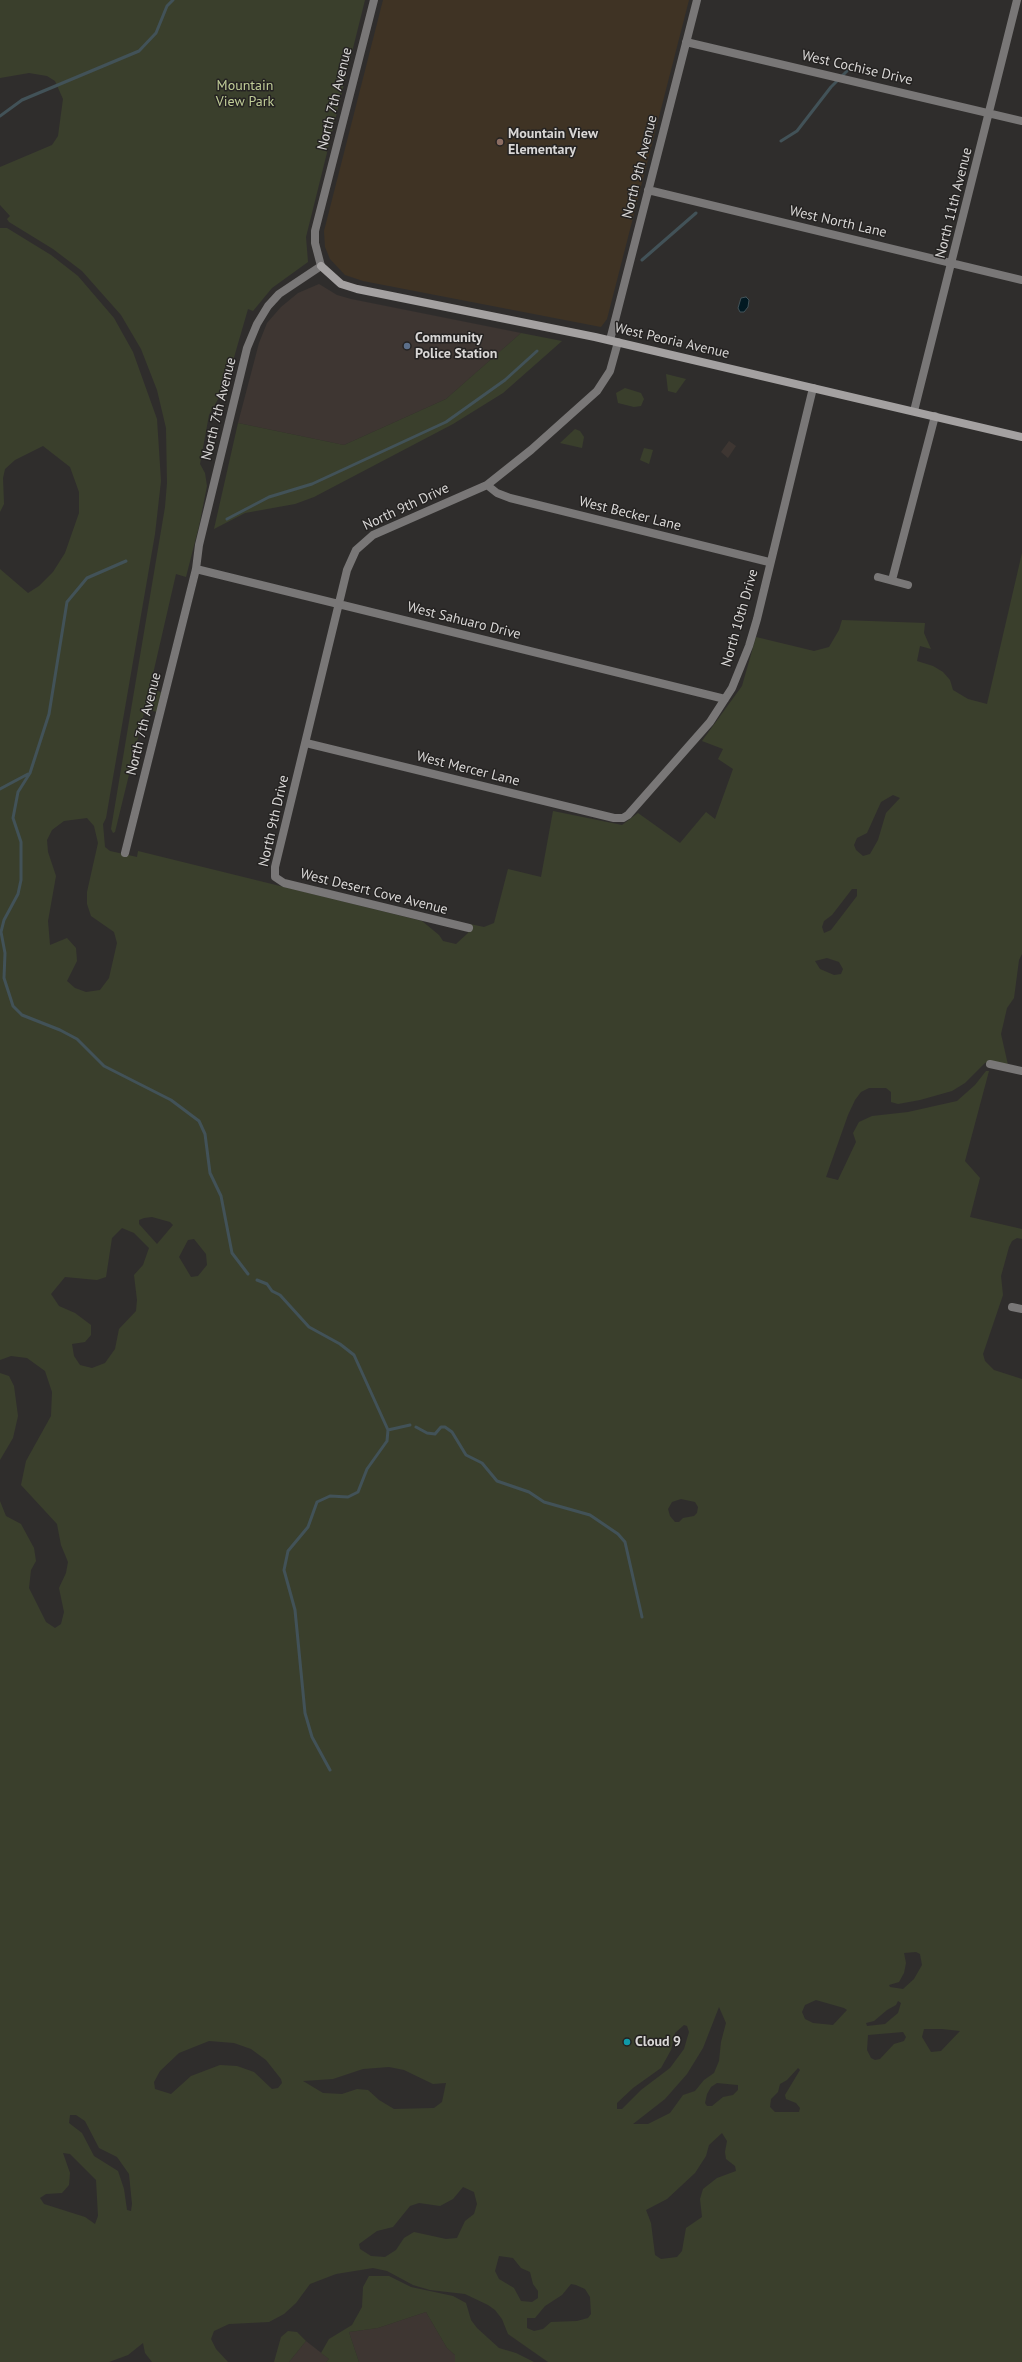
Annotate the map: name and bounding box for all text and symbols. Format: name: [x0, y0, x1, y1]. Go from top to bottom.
street label: North 7th Avenue: [314, 46, 356, 152]
street label: West Cochise Drive: [800, 47, 914, 89]
park label: Mountain View Park: [216, 78, 274, 110]
street label: North 9th Avenue: [619, 114, 661, 220]
place label: Mountain View Elementary: [508, 126, 598, 158]
marker: Mountain View Elementary: [495, 137, 505, 147]
street label: North 11th Avenue: [932, 146, 976, 260]
street label: West North Lane: [788, 203, 888, 241]
street label: West Peoria Avenue: [613, 320, 731, 362]
place label: Community Police Station: [415, 330, 497, 362]
marker: Community Police Station: [402, 341, 412, 351]
street label: North 7th Avenue: [198, 356, 240, 462]
street label: North 9th Drive: [360, 480, 452, 534]
street label: West Becker Lane: [577, 493, 683, 535]
street label: North 10th Drive: [718, 567, 762, 669]
street label: West Sahuaro Drive: [405, 599, 523, 643]
street label: North 7th Avenue: [123, 671, 165, 777]
street label: West Mercer Lane: [415, 748, 521, 790]
street label: North 9th Drive: [255, 774, 293, 868]
street label: West Desert Cove Avenue: [298, 866, 450, 918]
place label: Cloud 9: [635, 2034, 681, 2050]
marker: Cloud 9: [622, 2037, 632, 2047]

